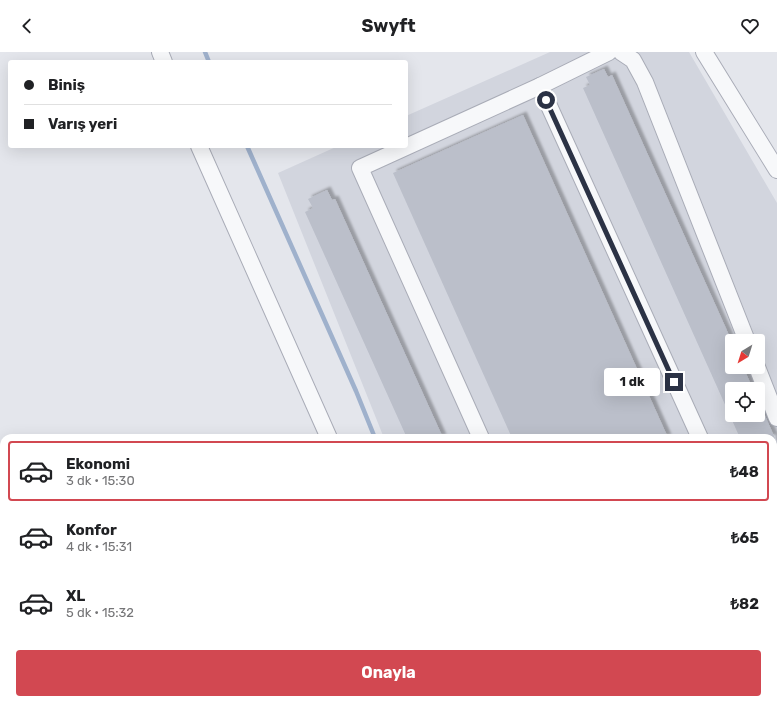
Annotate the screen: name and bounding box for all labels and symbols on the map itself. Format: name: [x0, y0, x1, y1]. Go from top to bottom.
route start: [537, 91, 555, 109]
north arrow: [725, 334, 765, 374]
callout: 1 dk: [604, 368, 660, 396]
route end: [665, 373, 683, 391]

